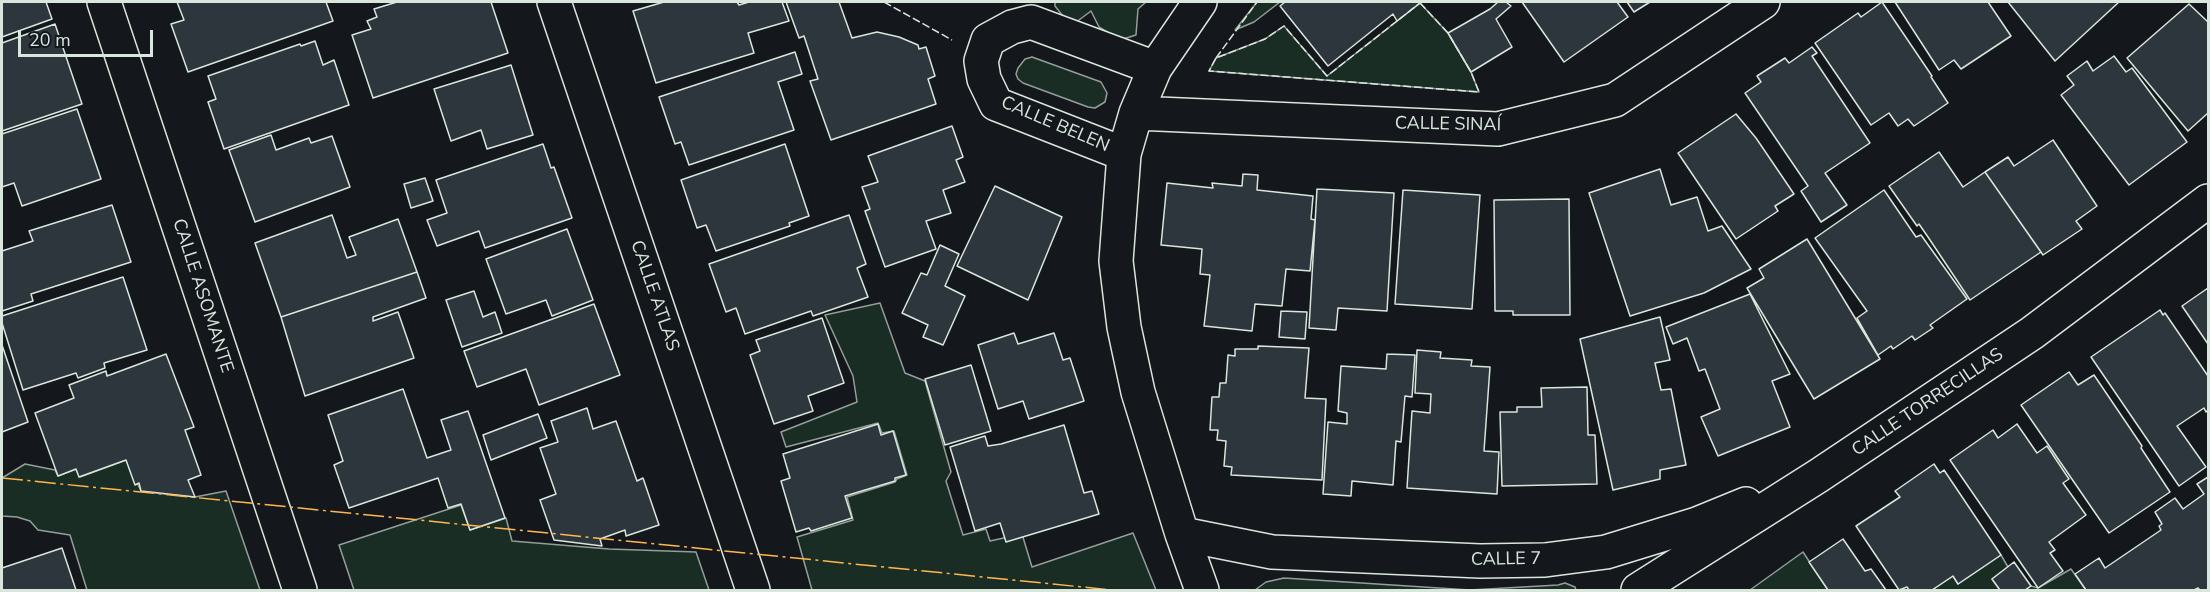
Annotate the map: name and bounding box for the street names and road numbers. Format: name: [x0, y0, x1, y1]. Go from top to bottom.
street label: CALLE BELEN: [997, 92, 1113, 158]
street label: CALLE SINAÍ: [1395, 113, 1501, 137]
street label: CALLE ASOMANTE: [167, 216, 237, 376]
street label: CALLE ATLAS: [625, 238, 683, 354]
street label: CALLE TORRECILLAS: [1848, 344, 2008, 462]
street label: CALLE 7: [1471, 549, 1541, 571]

